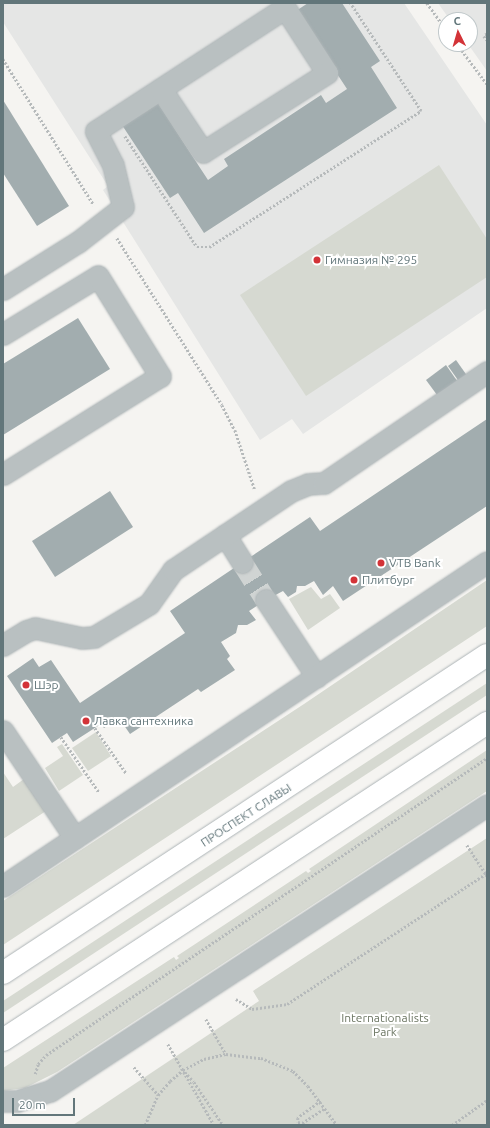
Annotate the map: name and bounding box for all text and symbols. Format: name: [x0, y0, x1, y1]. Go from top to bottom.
north arrow: [438, 12, 478, 52]
text: С: [453, 15, 461, 27]
place label: Гимназия № 295: [325, 253, 417, 267]
marker: Гимназия № 295: [312, 255, 322, 265]
place label: VTB Bank: [389, 556, 441, 570]
marker: VTB Bank: [376, 558, 386, 568]
place label: Плитбург: [362, 573, 414, 587]
marker: Плитбург: [349, 575, 359, 585]
place label: Шэр: [34, 678, 58, 692]
marker: Шэр: [21, 680, 31, 690]
place label: Лавка сантехника: [94, 714, 193, 728]
marker: Лавка сантехника: [81, 716, 91, 726]
street label: ПРОСПЕКТ СЛАВЫ: [198, 780, 294, 850]
park label: Internationalists Park: [341, 1011, 429, 1039]
scale bar: [14, 1090, 77, 1116]
text: 20 m: [19, 1098, 46, 1111]

